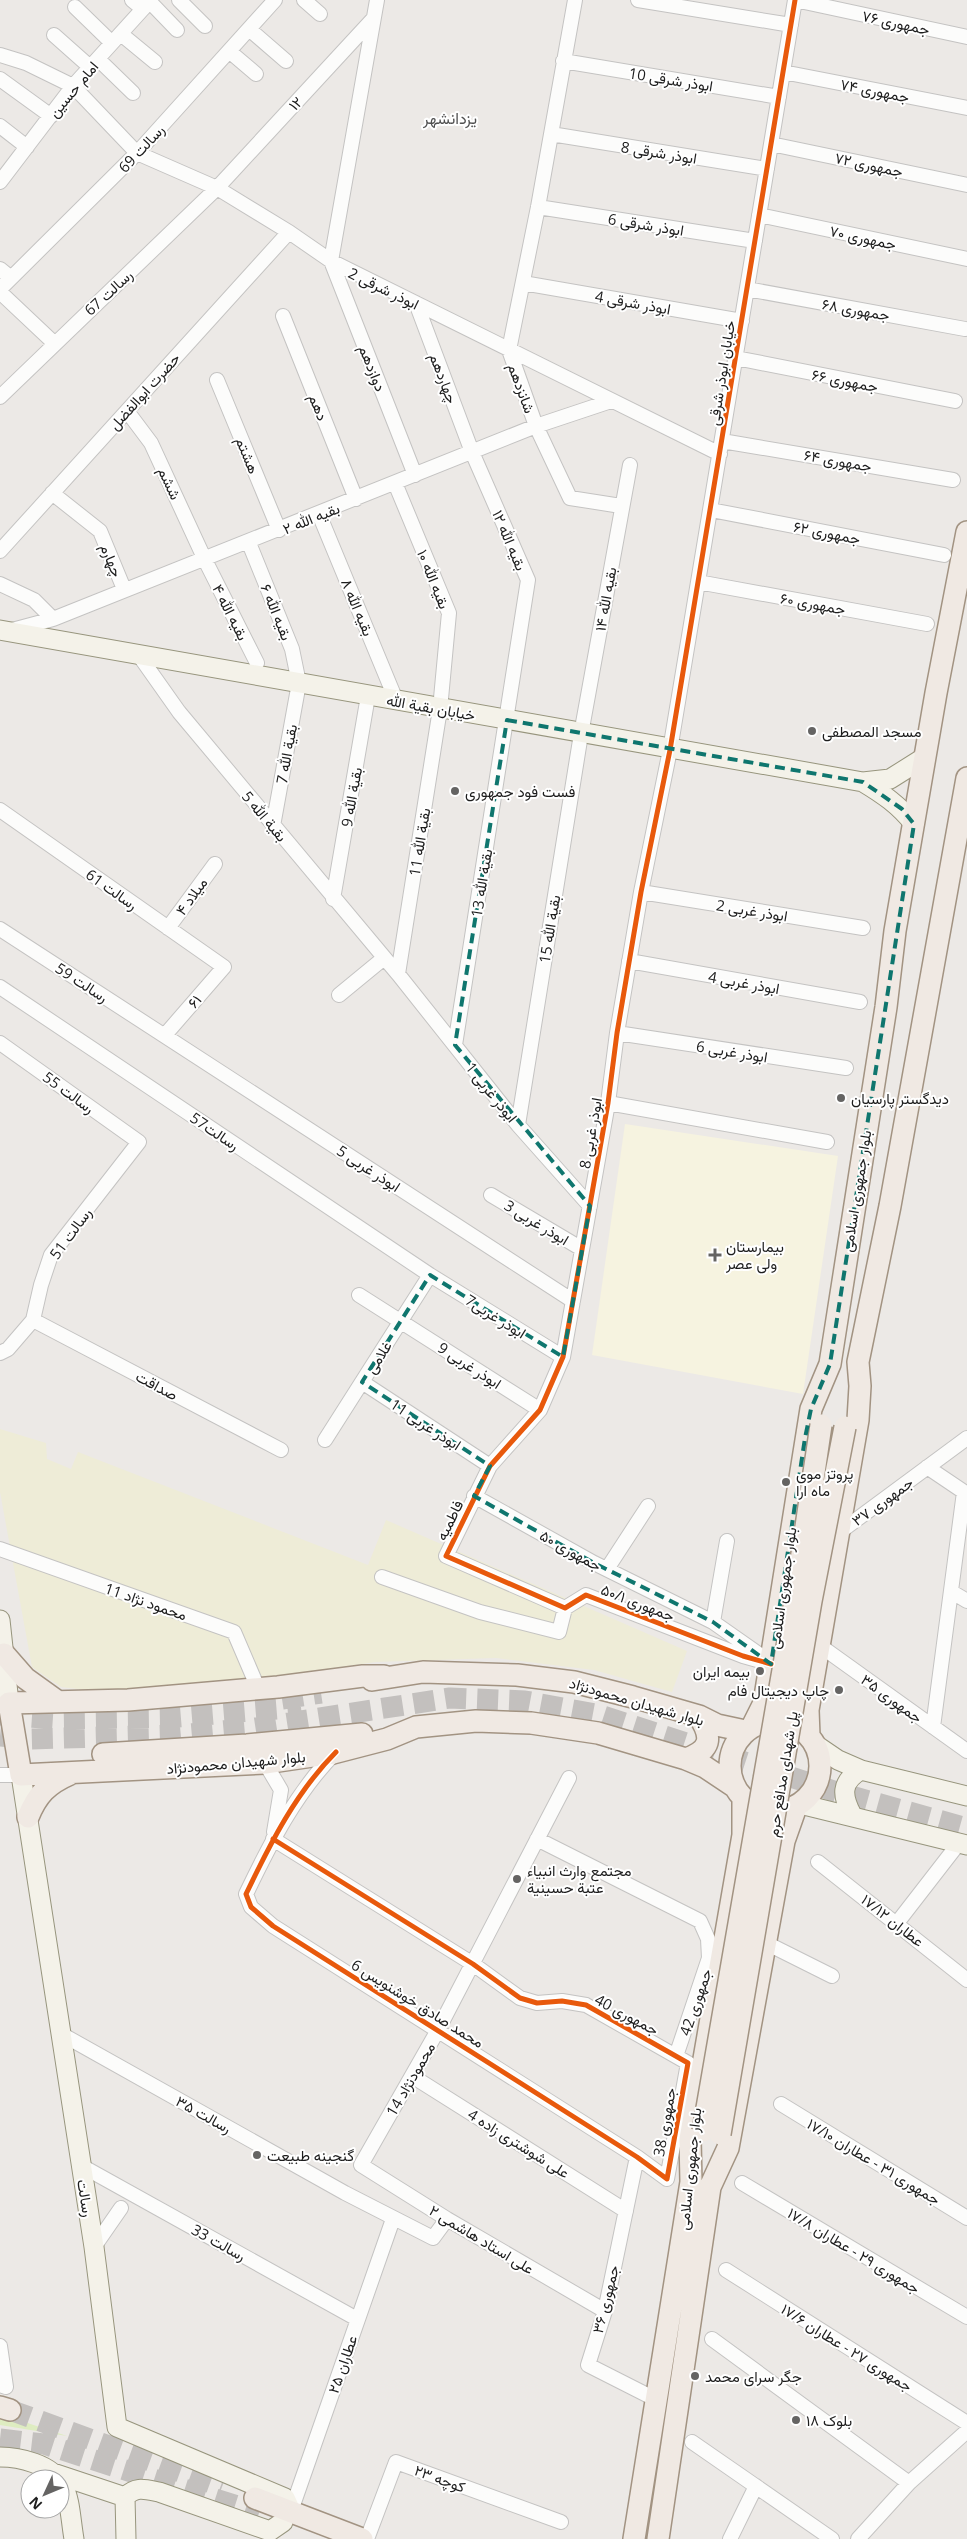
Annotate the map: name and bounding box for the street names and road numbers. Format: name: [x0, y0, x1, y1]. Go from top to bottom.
street label: جمهوری ۷۶: [860, 5, 932, 40]
street label: امام حسین: [44, 57, 103, 122]
street label: ابوذر شرقی 10: [627, 62, 715, 97]
street label: جمهوری ۷۴: [839, 74, 911, 107]
street label: ۱۲: [284, 92, 307, 114]
street label: رسالت 69: [114, 120, 168, 176]
street label: ابوذر شرقی 8: [620, 136, 698, 169]
street label: جمهوری ۷۲: [833, 147, 905, 182]
street label: ابوذر شرقی 6: [607, 208, 685, 241]
street label: جمهوری ۷۰: [828, 220, 898, 255]
street label: ابوذر شرقی 2: [345, 262, 423, 315]
street label: رسالت 67: [80, 265, 136, 319]
street label: ابوذر شرقی 4: [593, 286, 672, 319]
street label: جمهوری ۶۸: [820, 293, 891, 326]
street label: خیابان ابوذر شرقی: [703, 319, 740, 427]
street label: دوازدهم: [354, 342, 391, 395]
street label: حضرت ابوالفضل: [104, 348, 184, 434]
street label: چهاردهم: [424, 350, 463, 406]
street label: شانزدهم: [503, 360, 540, 416]
street label: جمهوری ۶۶: [810, 364, 880, 397]
street label: دهم: [304, 391, 333, 424]
street label: هشتم: [231, 434, 264, 477]
street label: جمهوری ۶۴: [802, 444, 873, 477]
street label: ششم: [153, 463, 186, 503]
street label: بقیه الله ۲: [280, 498, 342, 538]
street label: بقیه الله ۱۲: [488, 507, 532, 573]
street label: جمهوری ۶۲: [792, 516, 862, 549]
street label: چهارم: [95, 540, 128, 580]
street label: بقیه الله ۱۰: [413, 546, 455, 612]
street label: بقیه الله ۱۴: [590, 565, 620, 633]
street label: بقیه الله ۸: [337, 575, 379, 639]
street label: بقیه الله ۴: [208, 581, 254, 643]
street label: بقیه الله ۶: [257, 581, 297, 643]
street label: جمهوری ۶۰: [779, 587, 847, 620]
street label: خیابان بقیة الله: [385, 689, 477, 725]
street label: بقیة الله 7: [271, 723, 301, 785]
street label: بقیة الله 9: [336, 766, 366, 828]
street label: بقیة الله 5: [238, 786, 292, 846]
street label: بقیة الله 11: [404, 806, 434, 878]
street label: بقیة الله 13: [466, 847, 496, 919]
street label: رسالت 61: [82, 864, 142, 914]
street label: میلاد ۴: [171, 873, 211, 919]
street label: بقیة الله 15: [534, 893, 564, 965]
street label: ابوذر غربی 2: [715, 894, 789, 927]
street label: رسالت 59: [52, 958, 112, 1006]
street label: ابوذر غربی 4: [707, 966, 781, 999]
street label: ۶۱: [183, 990, 205, 1012]
street label: ابوذر غربی 6: [695, 1035, 769, 1068]
street label: ابوذر غربی 1: [461, 1058, 522, 1127]
street label: رسالت 55: [39, 1067, 99, 1117]
street label: ابوذر غربی 8: [574, 1096, 607, 1170]
street label: رسالت57: [187, 1107, 243, 1155]
street label: بلوار جمهوری اسلامی: [836, 1129, 876, 1254]
street label: ابوذر غربی 5: [333, 1140, 405, 1197]
street label: ابوذر غربی 3: [500, 1195, 573, 1250]
street label: رسالت 51: [45, 1203, 95, 1263]
street label: ابوذر غربی7: [461, 1289, 530, 1343]
street label: غلامی: [360, 1337, 397, 1378]
street label: ابوذر غربی 9: [434, 1337, 506, 1394]
street label: صداقت: [133, 1366, 181, 1404]
street label: ابوذر غربی 11: [386, 1394, 465, 1455]
street label: جمهوری ۳۷: [847, 1472, 917, 1531]
street label: فاطمیه: [431, 1496, 467, 1543]
street label: جمهوری ۵۰: [536, 1525, 605, 1576]
street label: بلوار جمهوری اسلامی: [764, 1526, 801, 1651]
street label: محمود نژاد 11: [102, 1578, 190, 1624]
street label: جمهوری ۵۰/۱: [598, 1579, 678, 1626]
street label: جمهوری ۳۵: [857, 1669, 927, 1728]
street label: بلوار شهیدان محمودنژاد: [567, 1672, 707, 1730]
street label: پل شهدای مدافع حرم: [762, 1710, 804, 1839]
street label: بلوار شهیدان محمودنژاد: [166, 1746, 306, 1778]
street label: عطاران ۱۷/۱۲: [858, 1889, 929, 1951]
street label: محمد صادق خوشنویس 6: [347, 1954, 488, 2053]
street label: جمهوری 42: [674, 1966, 717, 2038]
street label: جمهوری 40: [591, 1989, 662, 2040]
street label: محمودنژاد 14: [381, 2039, 439, 2119]
street label: جمهوری 38: [648, 2086, 681, 2158]
street label: رسالت ۳۵: [173, 2091, 235, 2137]
street label: علی شوشتری زاده 4: [464, 2104, 574, 2183]
street label: بلوار جمهوری اسلامی: [673, 2107, 706, 2231]
street label: جمهوری ۳۱ - عطاران ۱۷/۱۰: [803, 2113, 944, 2210]
street label: رسالت: [73, 2178, 99, 2218]
street label: علی استاد هاشمی ۲: [425, 2200, 538, 2279]
street label: جمهوری ۲۹ - عطاران ۱۷/۸: [784, 2203, 924, 2298]
street label: رسالت 33: [188, 2219, 250, 2265]
street label: جمهوری ۳۶: [587, 2263, 624, 2335]
street label: جمهوری ۲۷ - عطاران ۱۷/۶: [777, 2298, 916, 2396]
street label: عطاران ۲۵: [323, 2332, 361, 2396]
street label: کوچه ۲۳: [411, 2460, 469, 2497]

